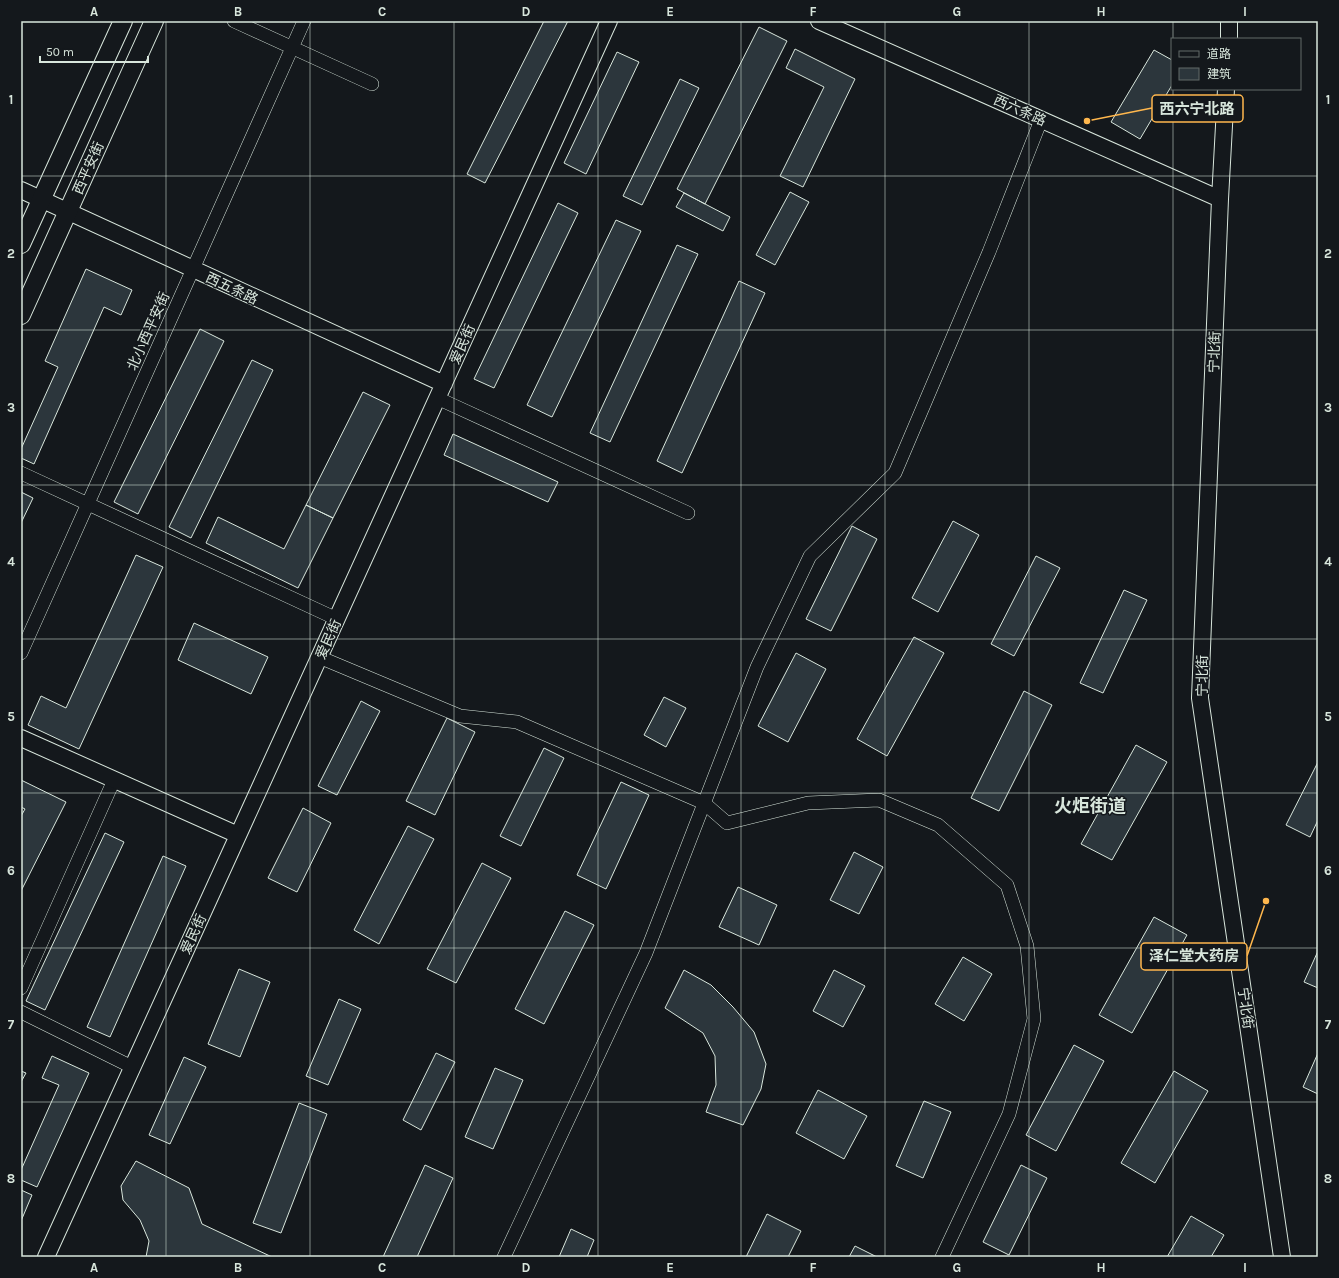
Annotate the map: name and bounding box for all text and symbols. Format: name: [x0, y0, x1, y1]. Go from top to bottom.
text: A: [90, 4, 98, 19]
text: B: [234, 4, 242, 19]
text: C: [378, 4, 386, 19]
text: D: [522, 4, 531, 19]
text: E: [666, 4, 674, 19]
text: F: [809, 4, 817, 19]
text: G: [953, 4, 961, 19]
text: H: [1096, 4, 1106, 19]
text: I: [1243, 4, 1247, 19]
scale bar: [40, 38, 148, 64]
legend: [1171, 38, 1301, 90]
text: 50 m: [46, 45, 74, 59]
text: 道路: [1207, 47, 1231, 61]
text: 建筑: [1207, 67, 1231, 81]
street label: 西六条路: [991, 91, 1049, 130]
text: 1: [9, 92, 13, 107]
text: 1: [1326, 92, 1330, 107]
callout: 西六宁北路: [1152, 95, 1243, 122]
text: 西六宁北路: [1159, 100, 1235, 118]
street label: 西平安街: [69, 139, 108, 197]
text: 2: [7, 246, 15, 261]
text: 2: [1324, 246, 1332, 261]
street label: 西五条路: [203, 269, 261, 308]
street label: 北小西平安街: [124, 289, 173, 373]
street label: 爱民街: [446, 322, 479, 367]
street label: 宁北街: [1205, 331, 1224, 373]
text: 3: [7, 400, 15, 415]
text: 3: [1324, 400, 1332, 415]
text: 4: [7, 554, 15, 569]
text: 4: [1324, 554, 1332, 569]
street label: 爱民街: [312, 617, 345, 662]
street label: 宁北街: [1194, 655, 1211, 697]
text: 5: [7, 709, 15, 724]
text: 5: [1324, 709, 1332, 724]
district label: 火炬街道: [1054, 795, 1126, 817]
text: 6: [7, 863, 15, 878]
text: 6: [1324, 863, 1332, 878]
street label: 爱民街: [177, 912, 210, 957]
callout: 泽仁堂大药房: [1141, 943, 1247, 970]
text: 泽仁堂大药房: [1149, 947, 1239, 965]
street label: 宁北街: [1234, 986, 1257, 1030]
text: 7: [8, 1017, 15, 1032]
text: 7: [1325, 1017, 1332, 1032]
text: 8: [7, 1171, 15, 1186]
text: 8: [1324, 1171, 1332, 1186]
text: A: [90, 1260, 98, 1275]
text: B: [234, 1260, 242, 1275]
text: C: [378, 1260, 386, 1275]
text: D: [522, 1260, 531, 1275]
text: E: [666, 1260, 674, 1275]
text: F: [809, 1260, 817, 1275]
text: G: [953, 1260, 961, 1275]
text: H: [1096, 1260, 1106, 1275]
text: I: [1243, 1260, 1247, 1275]

